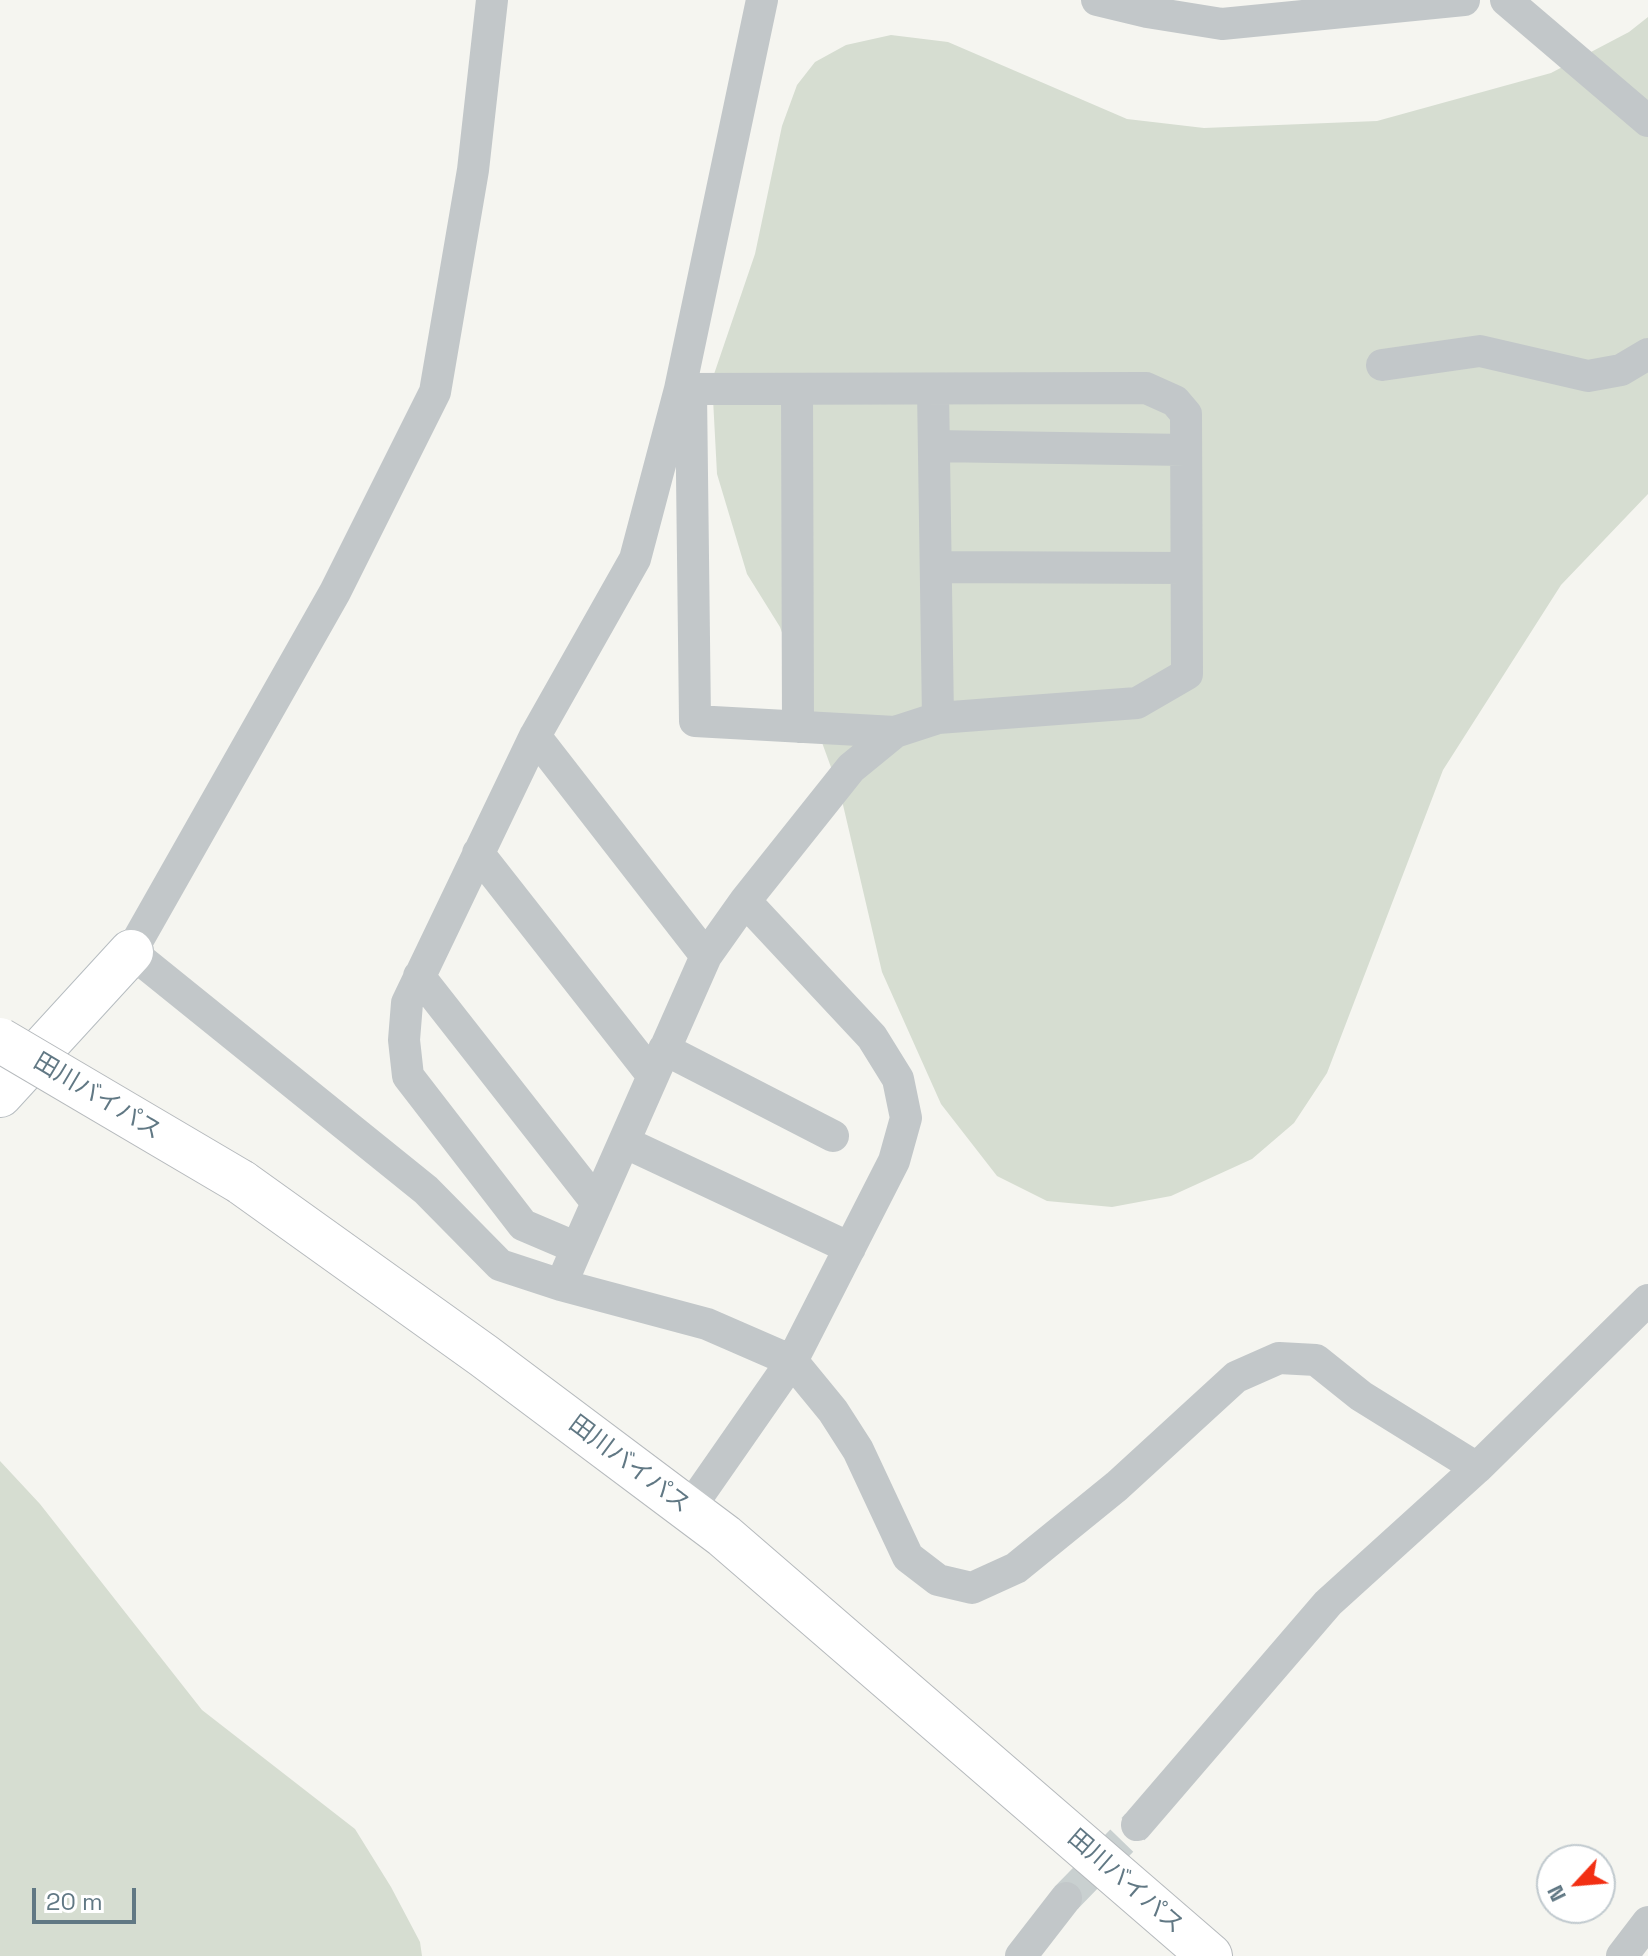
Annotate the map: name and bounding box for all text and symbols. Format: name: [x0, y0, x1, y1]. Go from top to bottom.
street label: 田川バイパス: [28, 1048, 166, 1146]
street label: 田川バイパス: [563, 1410, 695, 1520]
street label: 田川バイパス: [1061, 1824, 1189, 1940]
north arrow: [1536, 1844, 1616, 1924]
scale bar: [36, 1872, 140, 1922]
text: N: [1540, 1881, 1572, 1906]
text: 20 m: [46, 1886, 103, 1917]

